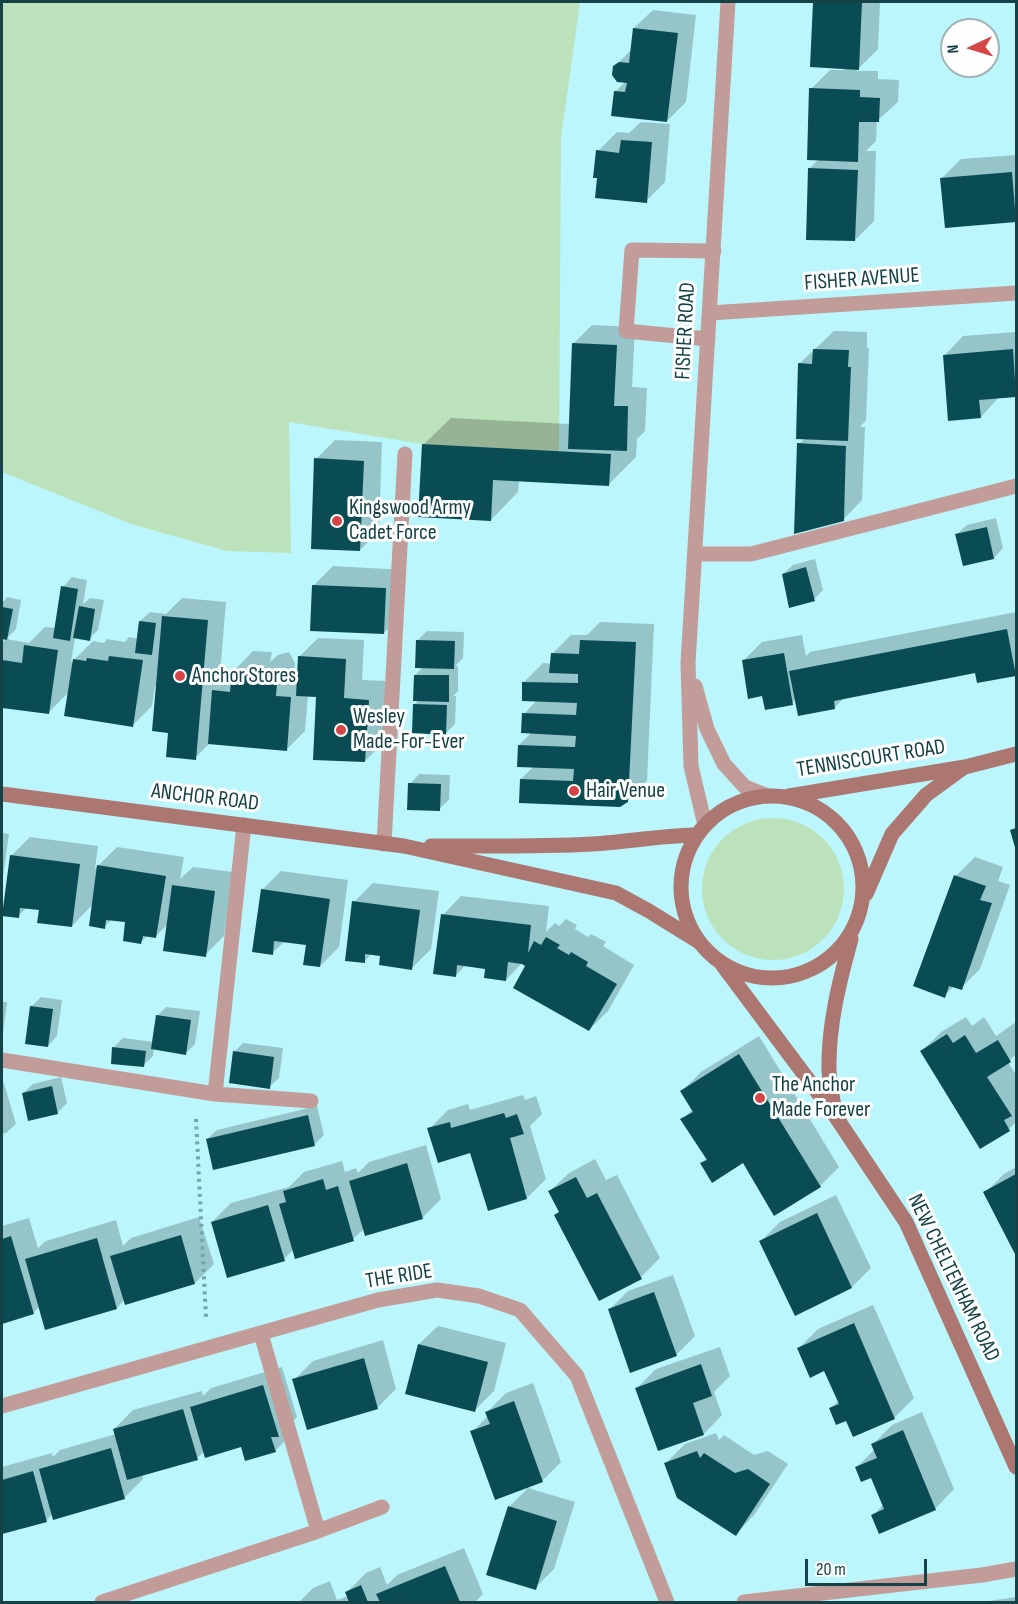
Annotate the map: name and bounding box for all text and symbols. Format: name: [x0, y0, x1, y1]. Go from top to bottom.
north arrow: [940, 18, 1000, 78]
text: N: [944, 44, 963, 54]
street label: FISHER AVENUE: [804, 263, 920, 297]
street label: FISHER ROAD: [670, 282, 702, 380]
place label: Kingswood Army Cadet Force: [349, 495, 471, 546]
marker: Kingswood Army Cadet Force: [330, 514, 344, 528]
place label: Anchor Stores: [192, 663, 296, 689]
marker: Anchor Stores: [173, 669, 187, 683]
place label: Wesley Made-For-Ever: [353, 704, 465, 756]
marker: Wesley Made-For-Ever: [334, 723, 348, 737]
street label: TENNISCOURT ROAD: [795, 734, 947, 784]
street label: ANCHOR ROAD: [150, 778, 260, 818]
place label: Hair Venue: [586, 778, 665, 804]
marker: Hair Venue: [567, 784, 581, 798]
place label: The Anchor Made Forever: [772, 1072, 870, 1124]
marker: The Anchor Made Forever: [753, 1091, 767, 1105]
street label: NEW CHELTENHAM ROAD: [901, 1190, 1005, 1366]
street label: THE RIDE: [364, 1259, 434, 1295]
scale bar: [808, 1547, 930, 1585]
text: 20 m: [816, 1559, 846, 1580]

